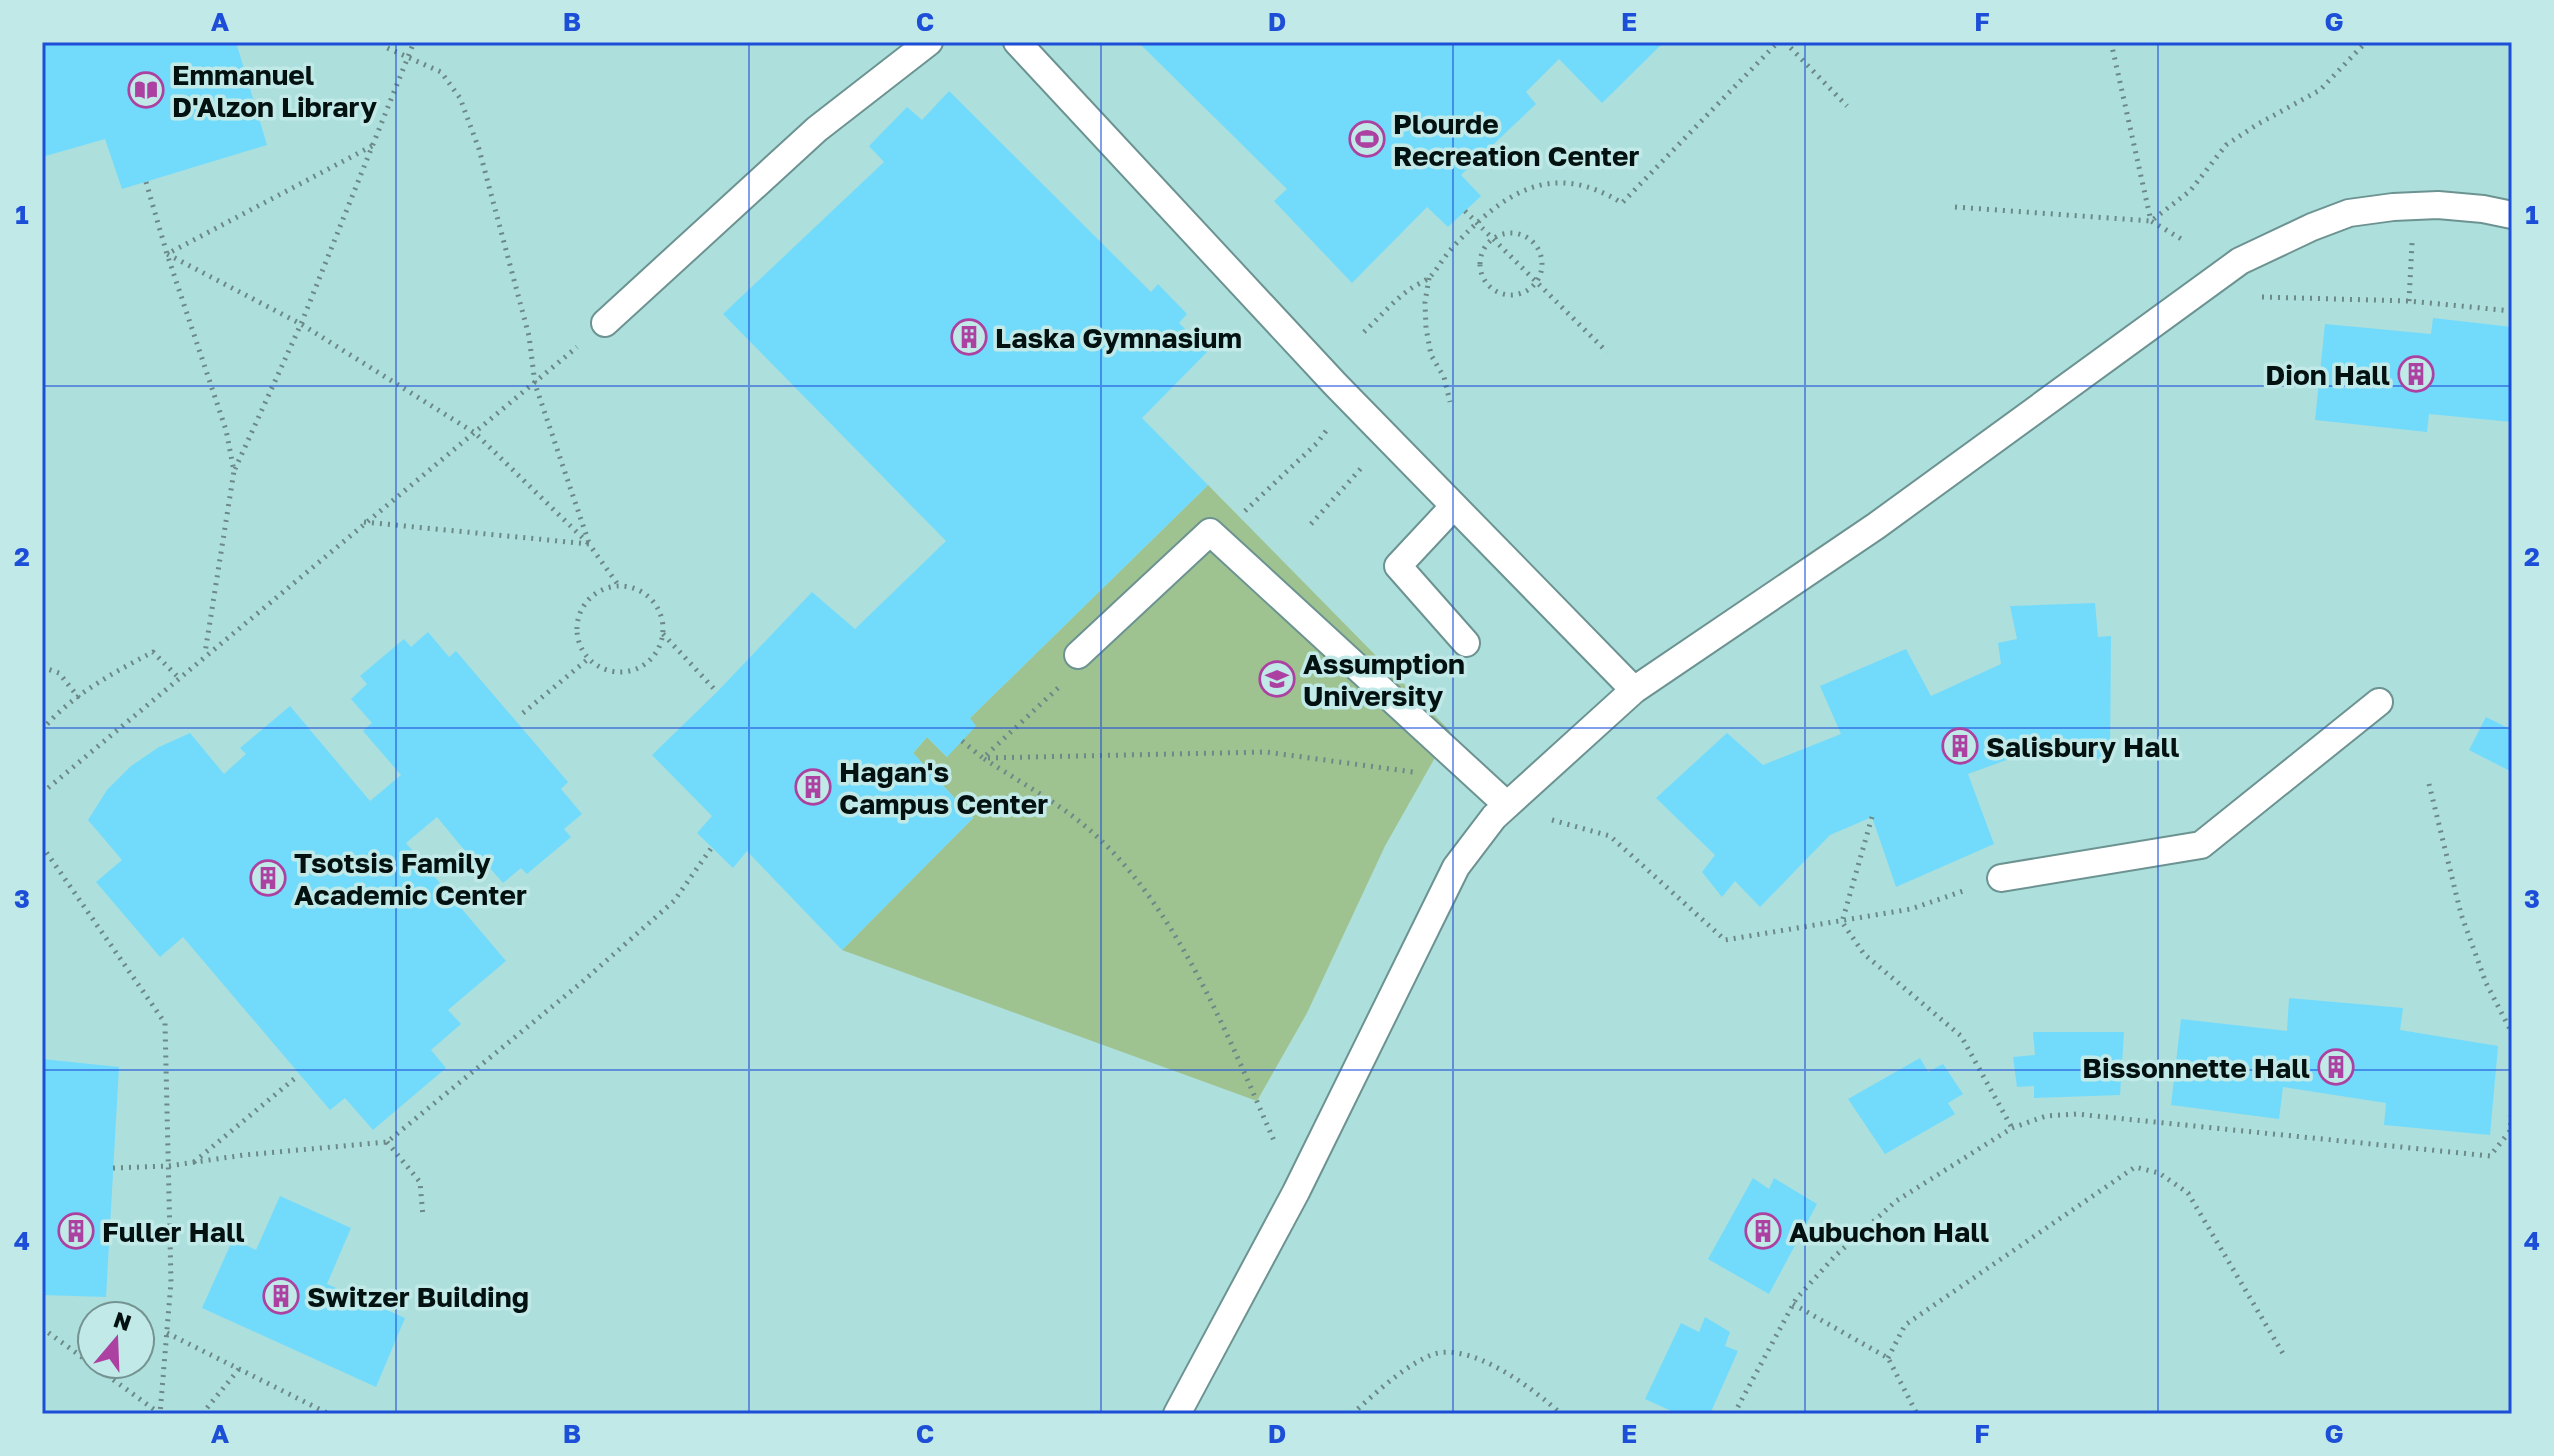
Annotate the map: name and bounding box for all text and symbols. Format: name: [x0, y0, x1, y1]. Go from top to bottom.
text: A: [211, 6, 230, 37]
text: B: [563, 6, 581, 37]
text: C: [916, 6, 934, 37]
text: D: [1268, 6, 1286, 37]
text: E: [1621, 6, 1637, 37]
text: F: [1974, 6, 1990, 37]
text: G: [2324, 6, 2344, 37]
place label: Emmanuel D'Alzon Library: [172, 58, 377, 123]
library icon: Emmanuel D'Alzon Library: [127, 71, 165, 109]
place label: Plourde Recreation Center: [1393, 107, 1640, 172]
sports icon: Plourde Recreation Center: [1348, 120, 1386, 158]
text: 1: [15, 199, 29, 230]
text: 1: [2525, 199, 2539, 230]
building icon: Laska Gymnasium: [950, 318, 988, 356]
place label: Laska Gymnasium: [995, 321, 1242, 354]
building icon: Dion Hall: [2397, 355, 2435, 393]
place label: Dion Hall: [2265, 358, 2390, 391]
text: 2: [14, 541, 30, 572]
text: 2: [2524, 541, 2540, 572]
place label: Assumption University: [1303, 647, 1465, 712]
school or university icon: Assumption University: [1258, 660, 1296, 698]
building icon: Salisbury Hall: [1941, 727, 1979, 765]
place label: Salisbury Hall: [1986, 730, 2179, 763]
place label: Hagan's Campus Center: [839, 755, 1048, 820]
building icon: Hagan's Campus Center: [794, 768, 832, 806]
place label: Tsotsis Family Academic Center: [294, 846, 527, 911]
building icon: Tsotsis Family Academic Center: [249, 859, 287, 897]
text: 3: [14, 883, 30, 914]
text: 3: [2524, 883, 2540, 914]
building icon: Bissonnette Hall: [2317, 1048, 2355, 1086]
place label: Bissonnette Hall: [2082, 1051, 2310, 1084]
building icon: Fuller Hall: [57, 1212, 95, 1250]
building icon: Aubuchon Hall: [1744, 1212, 1782, 1250]
place label: Fuller Hall: [102, 1215, 245, 1248]
place label: Aubuchon Hall: [1789, 1215, 1989, 1248]
text: 4: [14, 1225, 30, 1256]
text: 4: [2524, 1225, 2540, 1256]
building icon: Switzer Building: [262, 1277, 300, 1315]
place label: Switzer Building: [307, 1280, 529, 1313]
north arrow: [76, 1300, 156, 1380]
text: N: [110, 1305, 135, 1336]
text: A: [211, 1418, 230, 1449]
text: B: [563, 1418, 581, 1449]
text: C: [916, 1418, 934, 1449]
text: D: [1268, 1418, 1286, 1449]
text: E: [1621, 1418, 1637, 1449]
text: F: [1974, 1418, 1990, 1449]
text: G: [2324, 1418, 2344, 1449]

